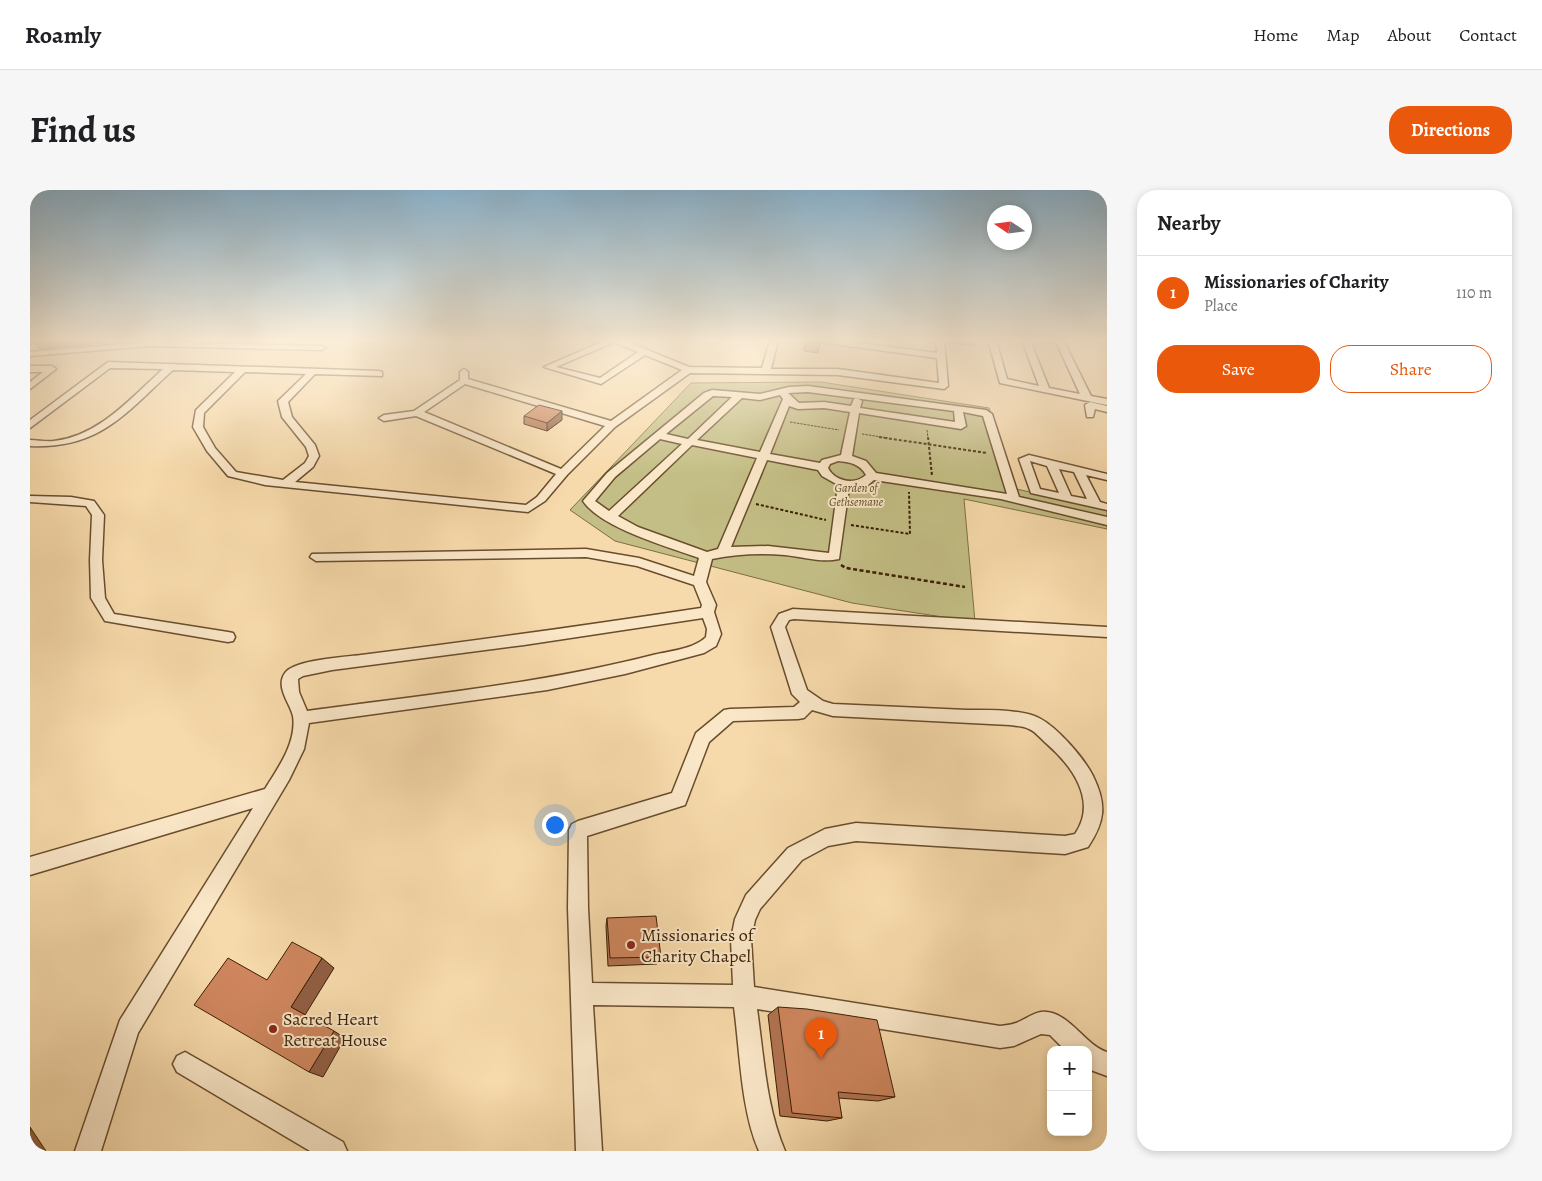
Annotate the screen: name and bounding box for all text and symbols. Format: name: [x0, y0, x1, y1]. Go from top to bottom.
text: Roamly: [25, 19, 101, 51]
text: Home: [1253, 23, 1298, 47]
text: Map: [1326, 23, 1359, 47]
text: About: [1387, 23, 1431, 47]
text: Contact: [1459, 23, 1517, 47]
text: Find us: [30, 106, 136, 154]
button: Directions: [1389, 106, 1512, 154]
north arrow: [987, 205, 1032, 250]
text: Nearby: [1157, 209, 1220, 237]
text: Missionaries of Charity: [1204, 269, 1389, 295]
text: 1: [1170, 282, 1176, 304]
text: 110 m: [1456, 282, 1492, 304]
text: Place: [1204, 295, 1238, 317]
button: Save: [1157, 345, 1320, 393]
button: Share: [1330, 345, 1492, 393]
park label: Garden of Gethsemane: [829, 480, 884, 510]
your location: [542, 812, 568, 838]
place label: Missionaries of Charity Chapel: [641, 923, 757, 968]
marker: Missionaries of Charity Chapel: [625, 939, 637, 951]
place label: Sacred Heart Retreat House: [283, 1007, 387, 1052]
pin: 1: [805, 1018, 837, 1059]
marker: Sacred Heart Retreat House: [267, 1023, 279, 1035]
map controls: [1047, 1046, 1092, 1136]
button: +: [1047, 1046, 1092, 1091]
button: −: [1047, 1091, 1092, 1136]

